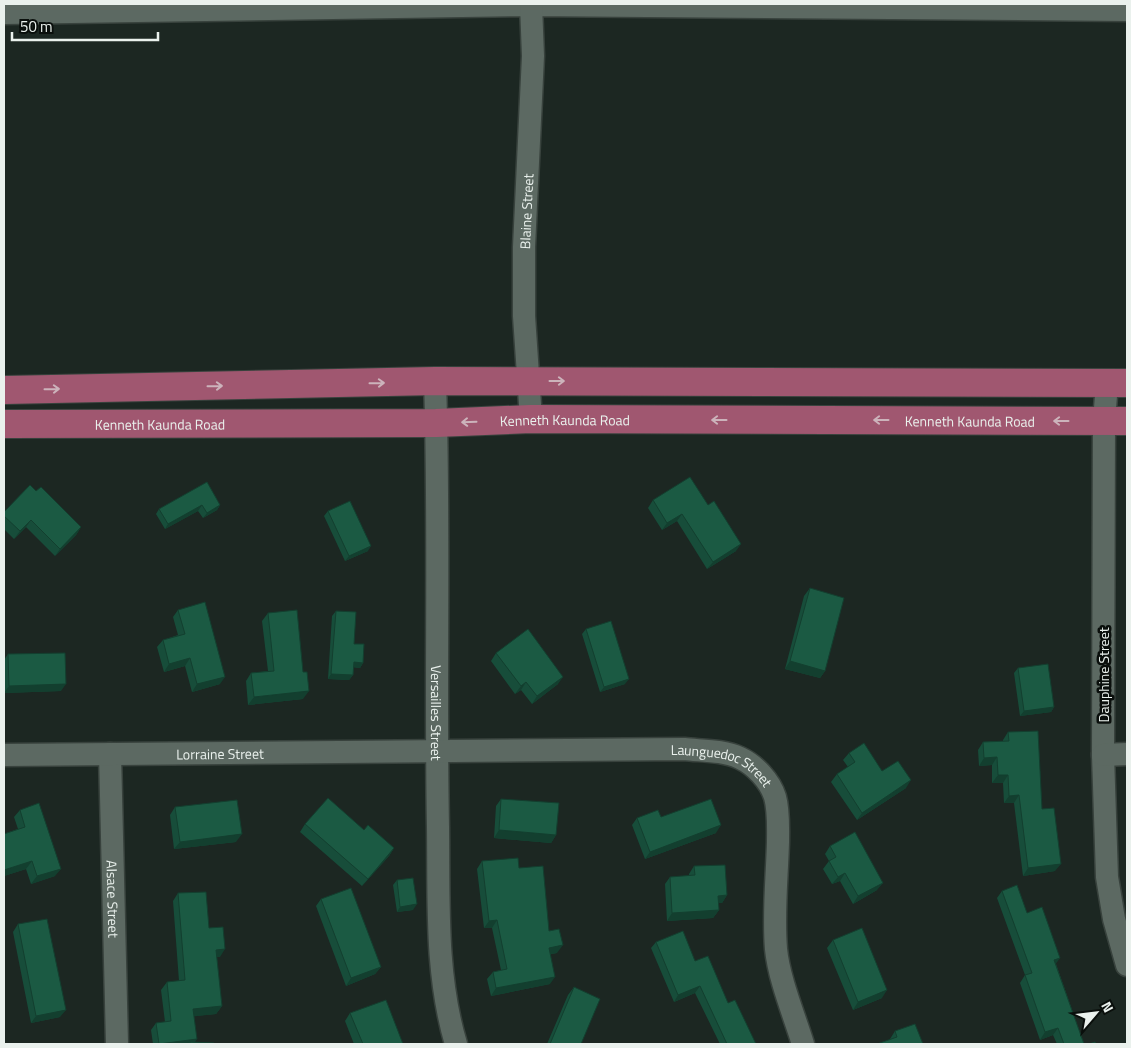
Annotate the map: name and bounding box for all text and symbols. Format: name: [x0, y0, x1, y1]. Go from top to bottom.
scale bar: [12, 10, 159, 42]
text: 50 m: [20, 15, 53, 38]
street label: Blaine Street: [513, 173, 538, 250]
one-way arrow: [549, 376, 565, 386]
one-way arrow: [369, 378, 385, 387]
one-way arrow: [206, 381, 223, 391]
one-way arrow: [44, 384, 60, 394]
street label: Kenneth Kaunda Road: [499, 408, 630, 431]
street label: Kenneth Kaunda Road: [905, 410, 1035, 431]
street label: Kenneth Kaunda Road: [95, 413, 225, 434]
one-way arrow: [711, 415, 727, 425]
one-way arrow: [873, 415, 890, 425]
one-way arrow: [1053, 416, 1070, 426]
one-way arrow: [461, 417, 477, 427]
street label: Dauphine Street: [1093, 627, 1114, 723]
street label: Versailles Street: [426, 665, 448, 761]
street label: Launguedoc Street: [671, 738, 778, 791]
street label: Lorraine Street: [176, 742, 264, 764]
street label: Alsace Street: [102, 860, 125, 938]
north arrow: [1071, 988, 1121, 1038]
text: N: [1096, 997, 1119, 1016]

